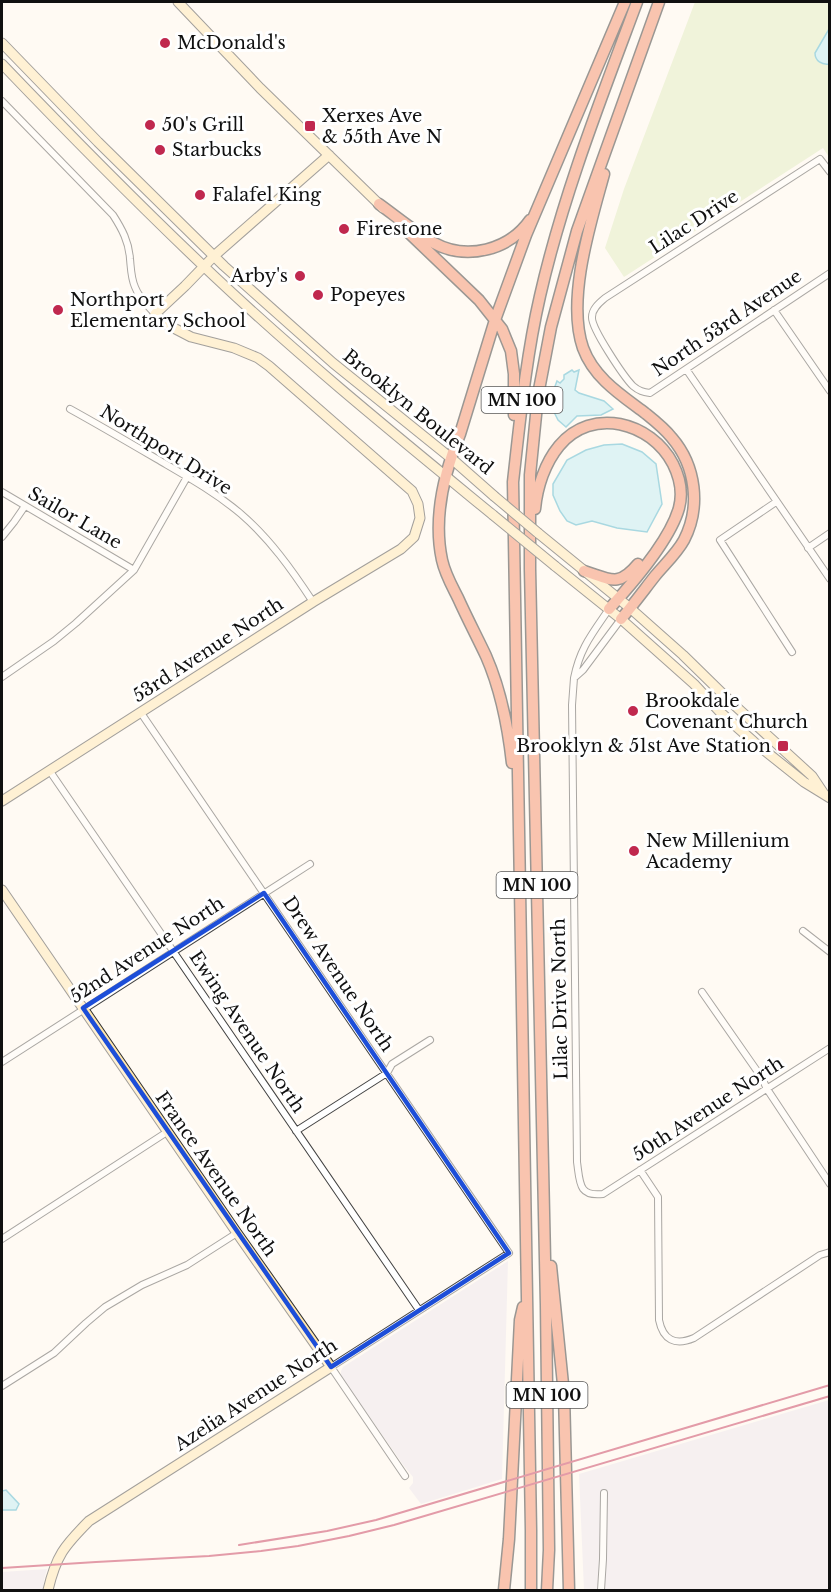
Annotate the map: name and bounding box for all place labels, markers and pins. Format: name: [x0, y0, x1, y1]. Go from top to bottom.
place label: McDonald's: [177, 32, 286, 54]
marker: McDonald's: [158, 36, 172, 50]
place label: Xerxes Ave & 55th Ave N: [322, 105, 442, 148]
place label: 50's Grill: [162, 114, 244, 136]
marker: 50's Grill: [143, 118, 157, 132]
marker: Xerxes Ave & 55th Ave N: [303, 119, 317, 133]
place label: Starbucks: [172, 139, 262, 161]
marker: Starbucks: [153, 143, 167, 157]
place label: Falafel King: [212, 184, 321, 206]
marker: Falafel King: [193, 188, 207, 202]
place label: Firestone: [356, 218, 442, 240]
marker: Firestone: [337, 222, 351, 236]
place label: Arby's: [230, 265, 288, 287]
marker: Arby's: [293, 269, 307, 283]
place label: Popeyes: [330, 284, 406, 306]
marker: Popeyes: [311, 288, 325, 302]
place label: Northport Elementary School: [70, 289, 246, 332]
marker: Northport Elementary School: [51, 303, 65, 317]
place label: Brookdale Covenant Church: [645, 690, 808, 733]
marker: Brookdale Covenant Church: [626, 704, 640, 718]
place label: Brooklyn & 51st Ave Station: [516, 735, 771, 757]
marker: Brooklyn & 51st Ave Station: [776, 739, 790, 753]
place label: New Millenium Academy: [645, 830, 789, 873]
marker: New Millenium Academy: [627, 844, 641, 858]

